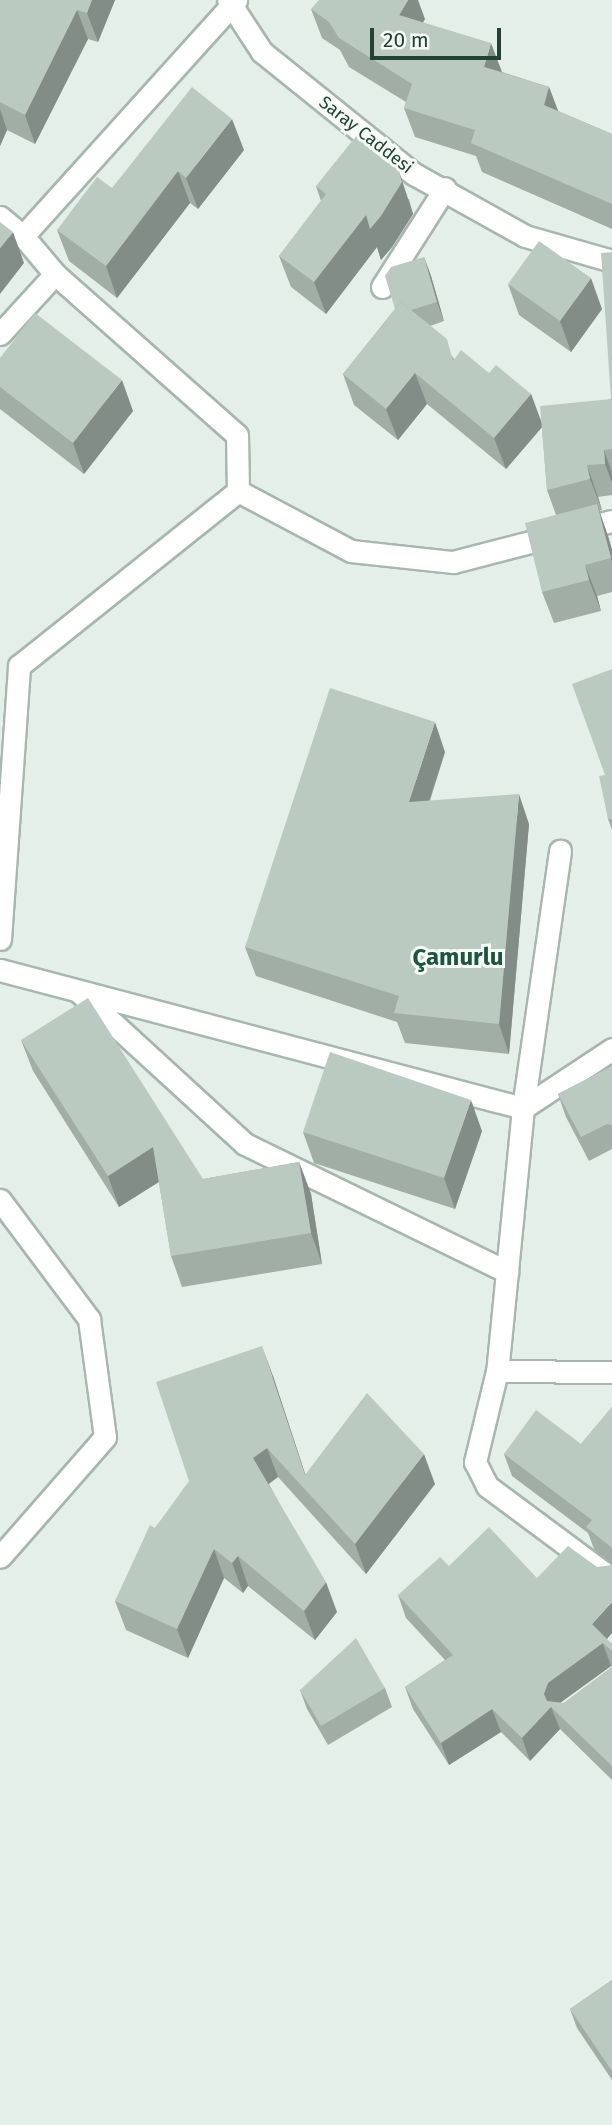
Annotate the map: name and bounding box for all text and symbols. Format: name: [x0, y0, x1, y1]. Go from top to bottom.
scale bar: [374, 14, 505, 58]
text: 20 m: [383, 27, 429, 53]
street label: Saray Caddesi: [315, 92, 417, 178]
district label: Çamurlu: [412, 944, 504, 972]

